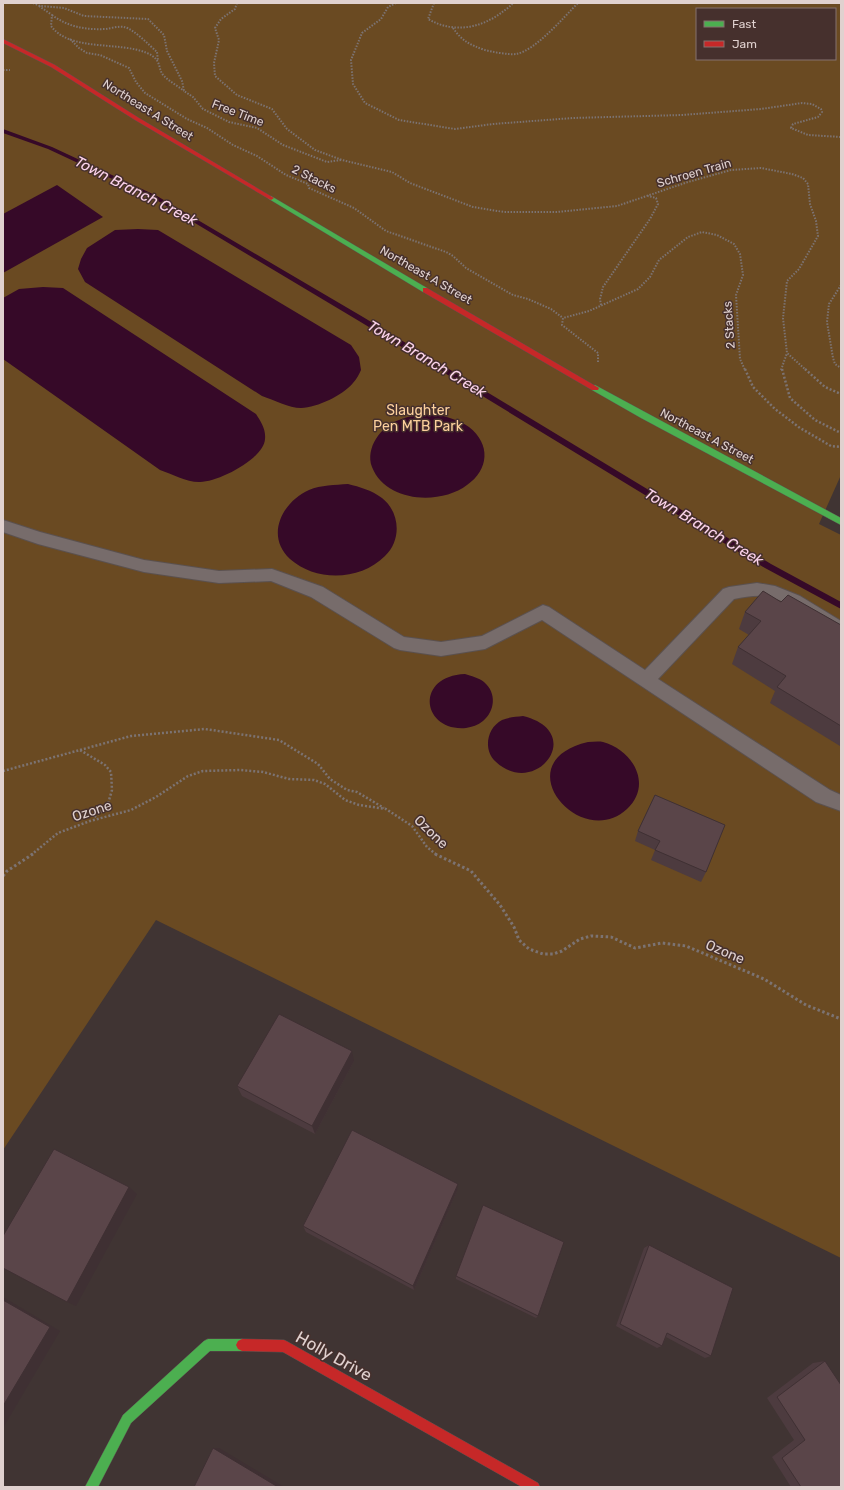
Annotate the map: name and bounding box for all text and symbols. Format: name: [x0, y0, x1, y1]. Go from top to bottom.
legend: [696, 8, 836, 60]
text: Fast: [732, 17, 756, 31]
text: Jam: [732, 37, 757, 51]
street label: Northeast A Street: [100, 77, 196, 144]
street label: Free Time: [210, 97, 266, 129]
water label: Town Branch Creek: [72, 152, 201, 230]
street label: Schroen Train: [655, 156, 733, 190]
street label: 2 Stacks: [290, 162, 338, 196]
street label: Northeast A Street: [378, 243, 475, 307]
street label: 2 Stacks: [720, 301, 738, 349]
water label: Town Branch Creek: [364, 316, 490, 402]
park label: Slaughter Pen MTB Park: [373, 402, 464, 435]
street label: Northeast A Street: [658, 405, 756, 467]
water label: Town Branch Creek: [641, 484, 767, 570]
street label: Ozone: [70, 797, 114, 825]
street label: Ozone: [410, 812, 452, 852]
street label: Ozone: [703, 936, 747, 968]
street label: Holly Drive: [292, 1327, 376, 1385]

